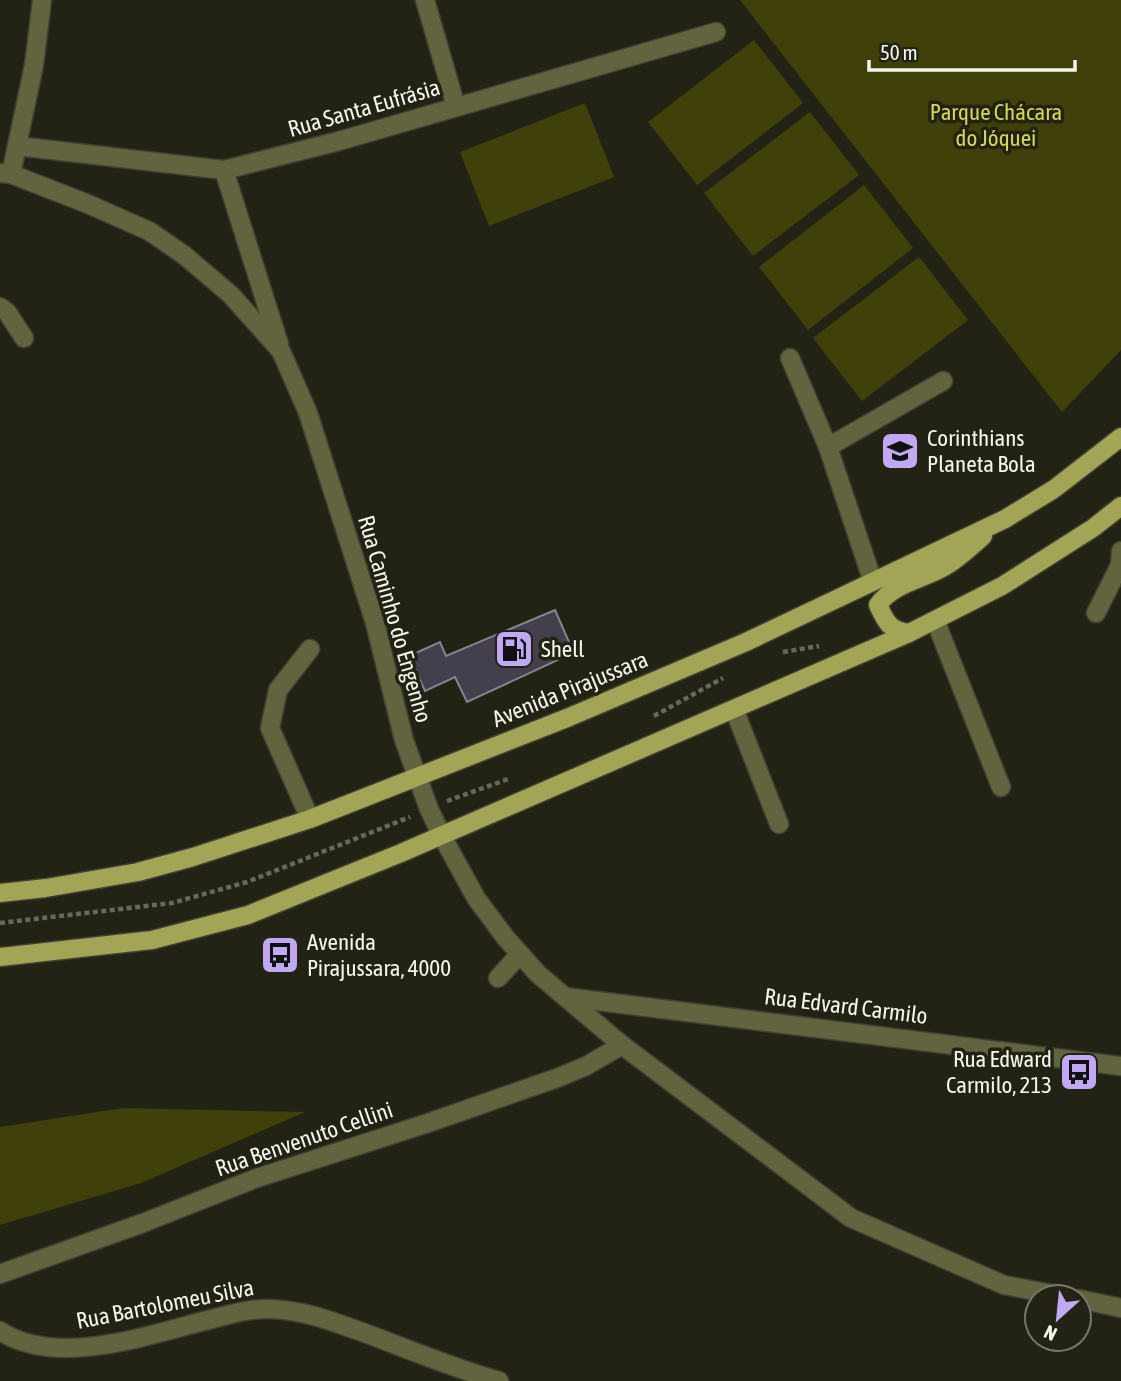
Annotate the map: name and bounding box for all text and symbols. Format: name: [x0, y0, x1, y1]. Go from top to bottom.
scale bar: [869, 28, 1076, 72]
text: 50 m: [880, 40, 918, 64]
street label: Rua Santa Eufrásia: [285, 74, 443, 142]
park label: Parque Chácara do Jóquei: [930, 99, 1062, 151]
place label: Corinthians Planeta Bola: [927, 425, 1036, 477]
school or university icon: Corinthians Planeta Bola: [879, 430, 921, 472]
street label: Rua Caminho do Engenho: [353, 512, 437, 726]
fuel station icon: Shell: [493, 628, 535, 670]
place label: Shell: [541, 636, 584, 662]
street label: Avenida Pirajussara: [488, 646, 652, 732]
place label: Avenida Pirajussara, 4000: [307, 929, 451, 981]
bus stop icon: Avenida Pirajussara, 4000: [259, 934, 301, 976]
street label: Rua Edvard Carmilo: [763, 983, 929, 1029]
place label: Rua Edward Carmilo, 213: [946, 1046, 1052, 1098]
bus stop icon: Rua Edward Carmilo, 213: [1058, 1051, 1100, 1093]
street label: Rua Benvenuto Cellini: [212, 1096, 396, 1182]
street label: Rua Bartolomeu Silva: [74, 1274, 256, 1334]
north arrow: [1023, 1283, 1093, 1353]
text: N: [1040, 1321, 1060, 1345]

